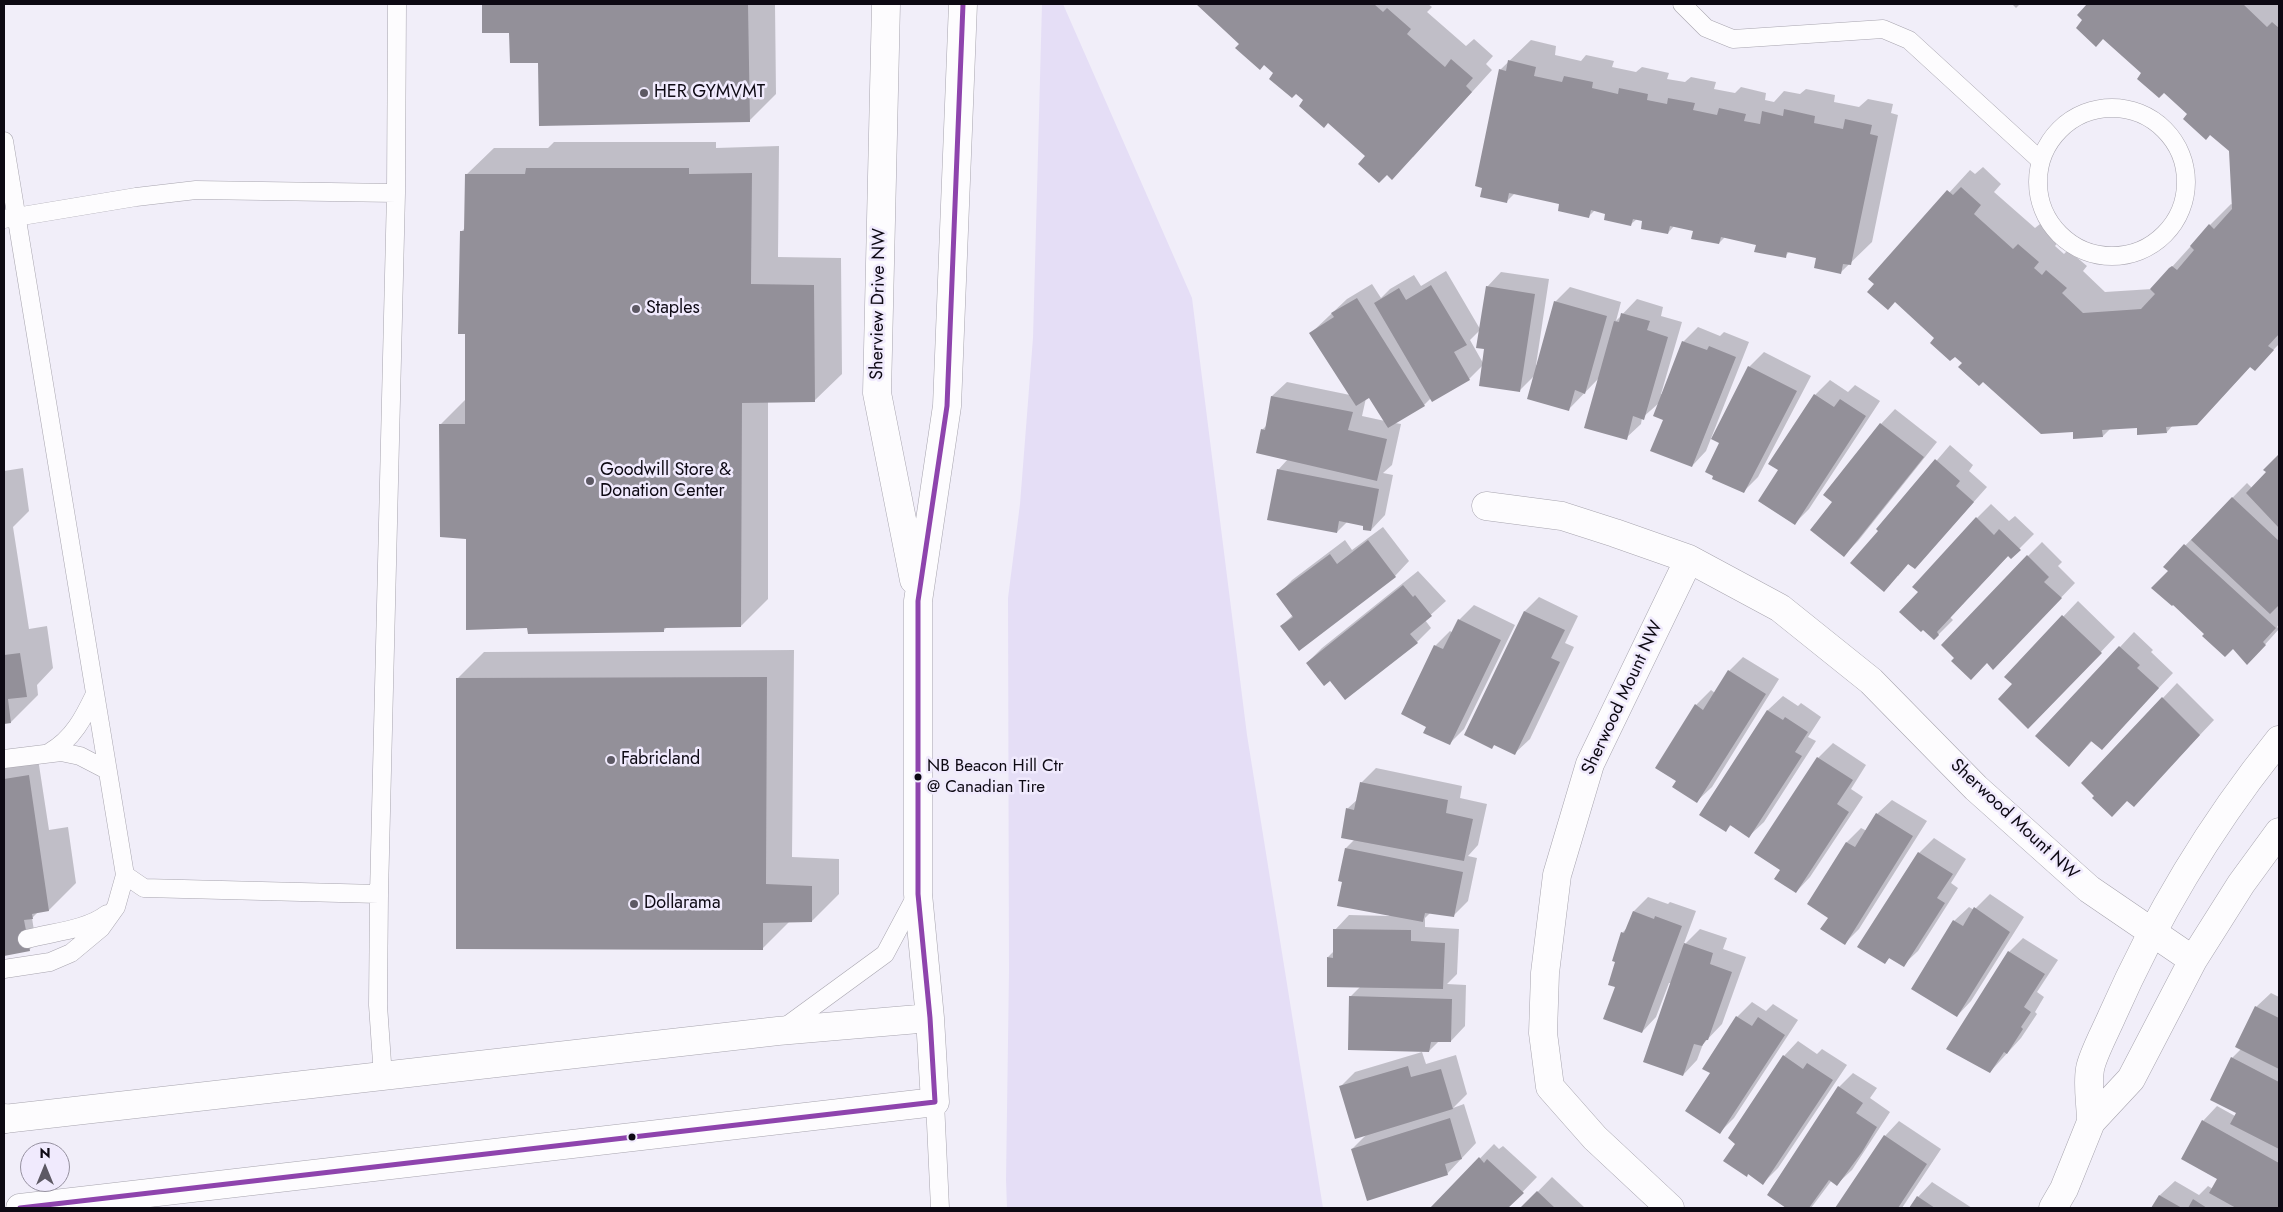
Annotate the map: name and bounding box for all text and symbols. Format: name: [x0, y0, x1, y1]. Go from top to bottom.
place label: HER GYMVMT: [654, 82, 765, 104]
marker: HER GYMVMT: [638, 87, 650, 99]
street label: Sherview Drive NW: [867, 228, 891, 380]
place label: Staples: [646, 298, 700, 320]
marker: Staples: [630, 303, 642, 315]
place label: Goodwill Store & Donation Center: [600, 460, 731, 502]
marker: Goodwill Store & Donation Center: [584, 475, 596, 487]
street label: Sherwood Mount NW: [1578, 618, 1668, 778]
place label: Fabricland: [621, 749, 700, 771]
marker: Fabricland: [605, 754, 617, 766]
street label: Sherwood Mount NW: [1945, 755, 2083, 885]
place label: NB Beacon Hill Ctr @ Canadian Tire: [927, 757, 1064, 797]
marker: NB Beacon Hill Ctr @ Canadian Tire: [913, 772, 923, 782]
place label: Dollarama: [644, 893, 721, 915]
marker: Dollarama: [628, 898, 640, 910]
unlabelled marker: [627, 1132, 637, 1142]
north arrow: [20, 1142, 70, 1192]
text: N: [39, 1143, 51, 1163]

